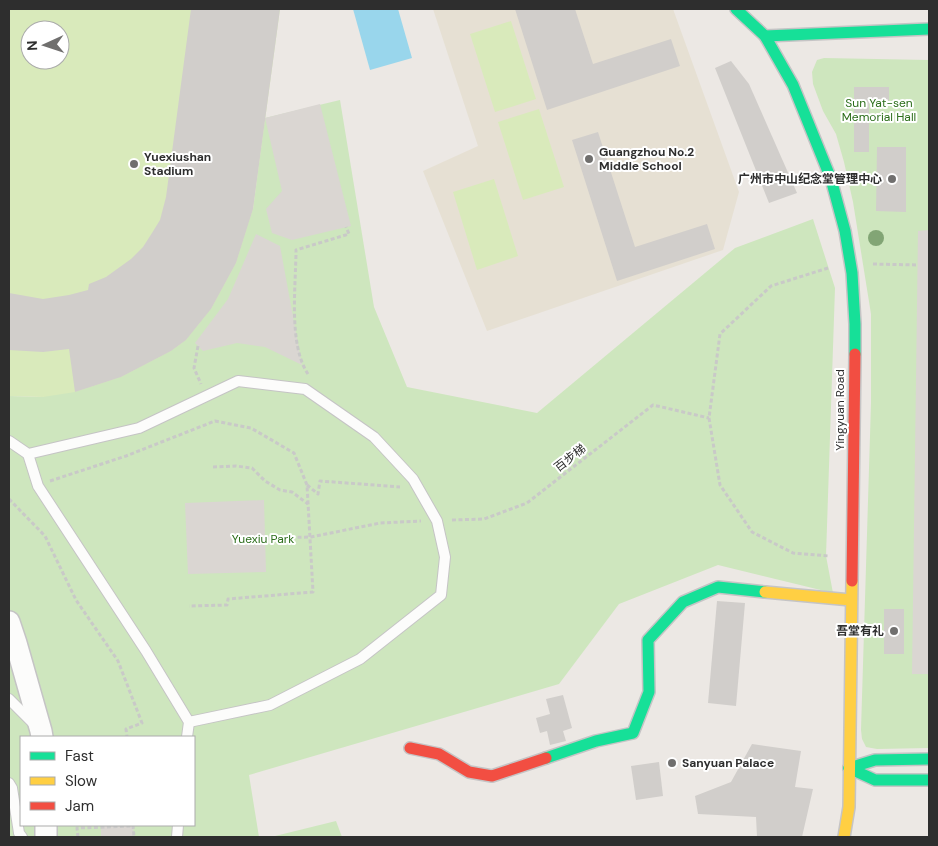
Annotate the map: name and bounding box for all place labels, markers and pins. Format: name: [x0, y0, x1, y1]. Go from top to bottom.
place label: Guangzhou No.2 Middle School: [599, 144, 694, 174]
place label: Yuexiushan Stadium: [144, 149, 211, 179]
marker: Guangzhou No.2 Middle School: [583, 153, 595, 165]
marker: Yuexiushan Stadium: [128, 158, 140, 170]
place label: 广州市中山纪念堂管理中心: [738, 171, 882, 187]
marker: 广州市中山纪念堂管理中心: [886, 173, 898, 185]
place label: 吾堂有礼: [836, 623, 884, 639]
marker: 吾堂有礼: [888, 625, 900, 637]
place label: Sanyuan Palace: [682, 755, 774, 771]
marker: Sanyuan Palace: [666, 757, 678, 769]

